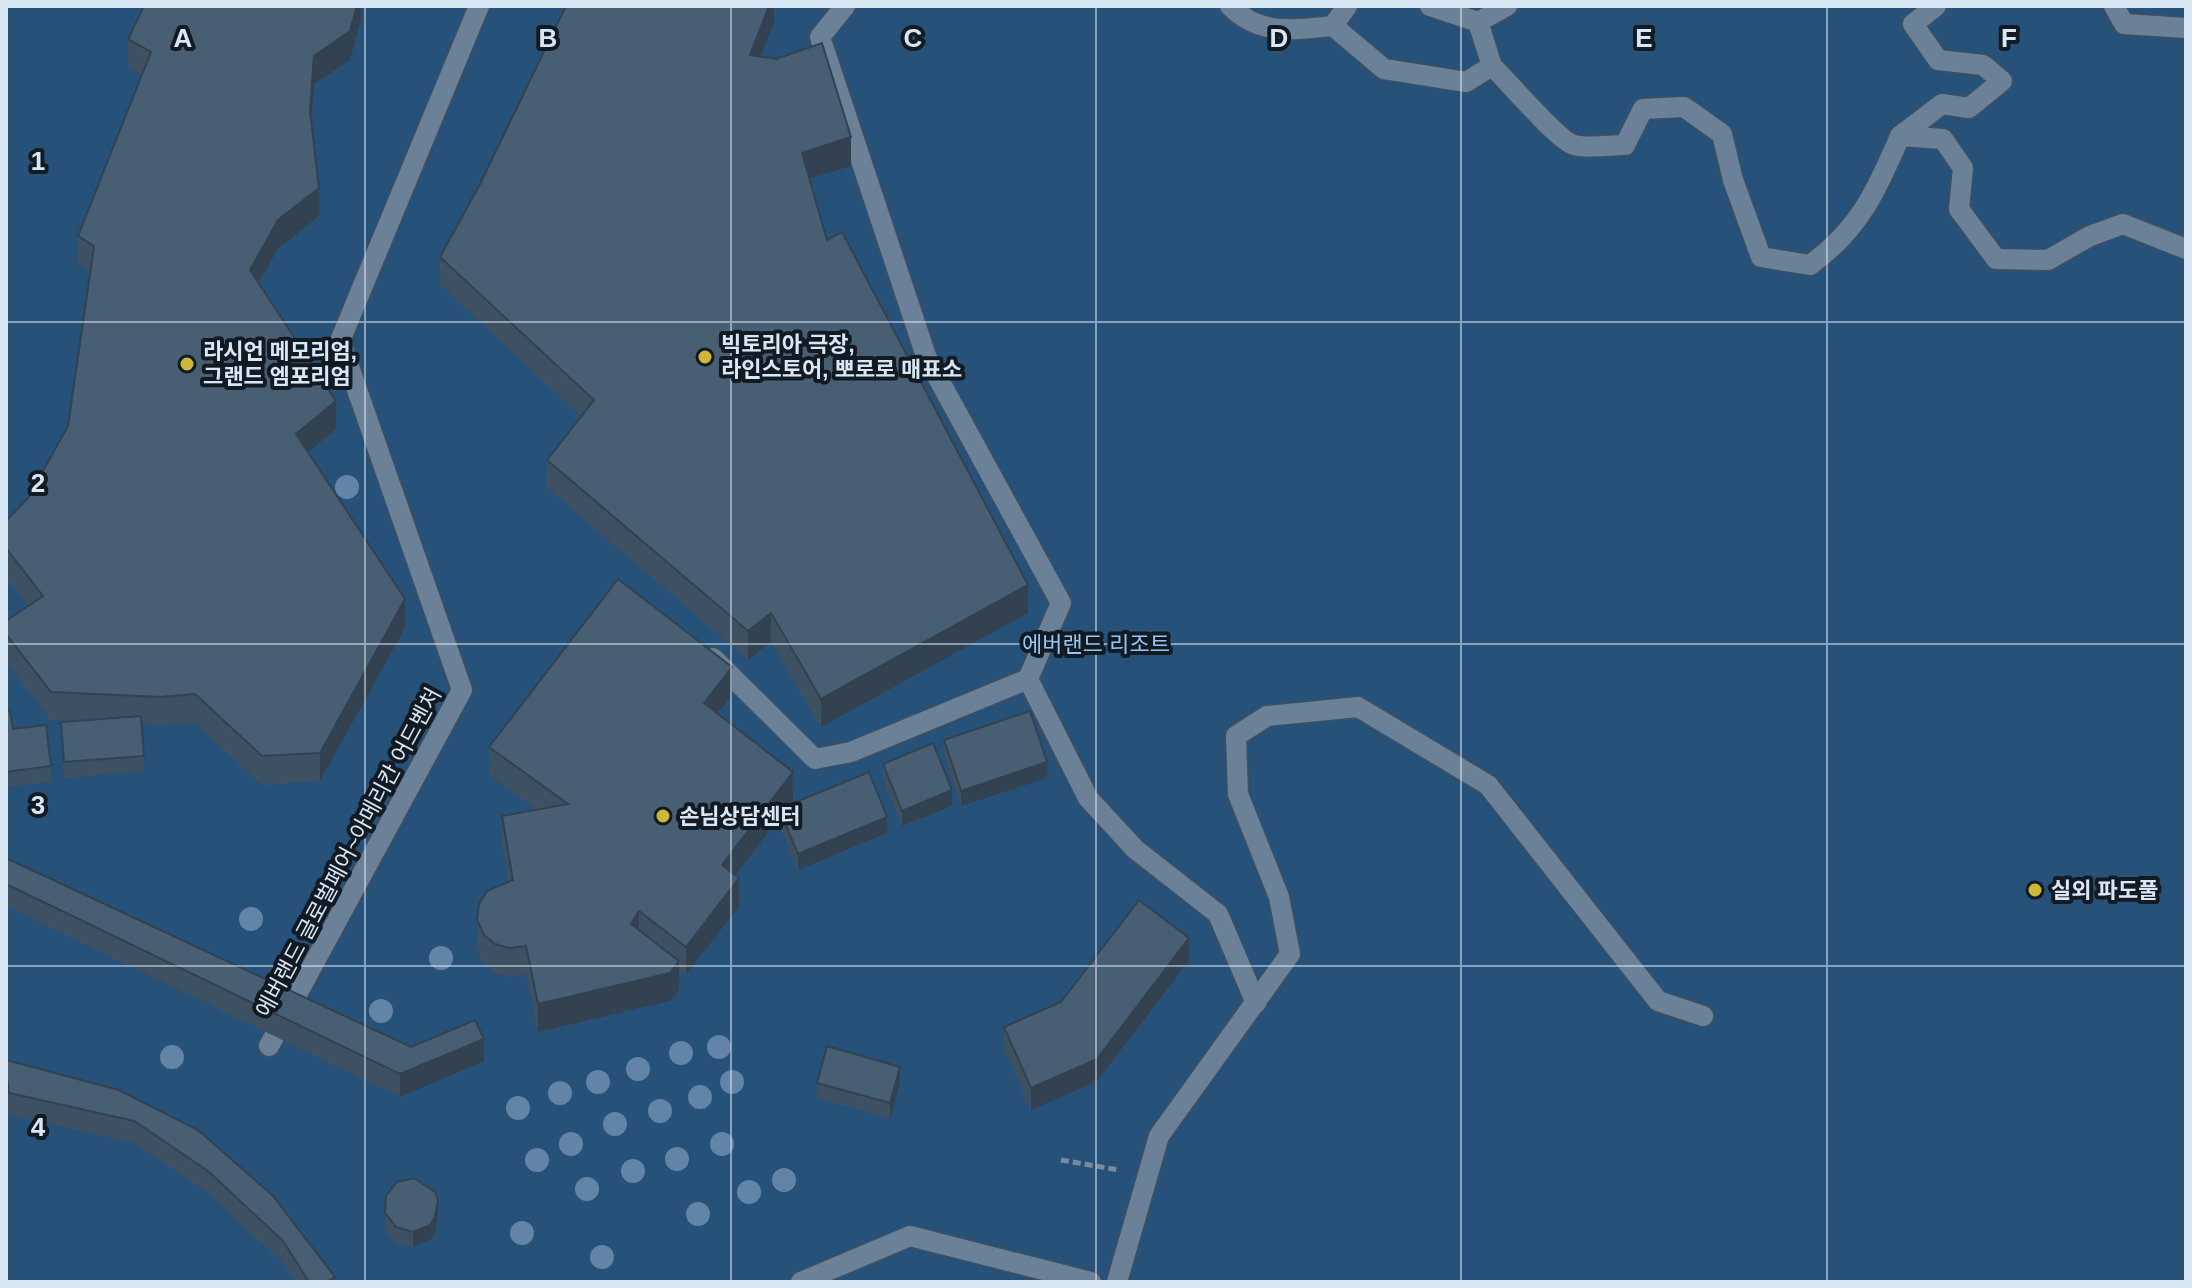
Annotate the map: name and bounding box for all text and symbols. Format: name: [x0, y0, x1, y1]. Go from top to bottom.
text: A: [174, 23, 193, 53]
text: B: [539, 23, 557, 53]
text: C: [904, 23, 923, 53]
text: D: [1270, 23, 1288, 53]
text: E: [1635, 23, 1653, 53]
text: F: [2001, 23, 2017, 53]
text: 1: [31, 146, 45, 176]
place label: 빅토리아 극장, 라인스토어, 뽀로로 매표소: [721, 332, 962, 382]
place label: 라시언 메모리엄, 그랜드 엠포리엄: [203, 339, 357, 389]
marker: 빅토리아 극장, 라인스토어, 뽀로로 매표소: [696, 348, 714, 366]
marker: 라시언 메모리엄, 그랜드 엠포리엄: [178, 355, 196, 373]
text: 2: [31, 468, 45, 498]
park label: 에버랜드 리조트: [1022, 632, 1170, 657]
street label: 에버랜드 글로벌페어~아메리칸 어드벤처: [251, 683, 446, 1021]
text: 3: [31, 790, 45, 820]
place label: 손님상담센터: [679, 804, 800, 829]
marker: 손님상담센터: [654, 807, 672, 825]
place label: 실외 파도풀: [2051, 878, 2158, 903]
marker: 실외 파도풀: [2026, 881, 2044, 899]
text: 4: [31, 1112, 46, 1142]

